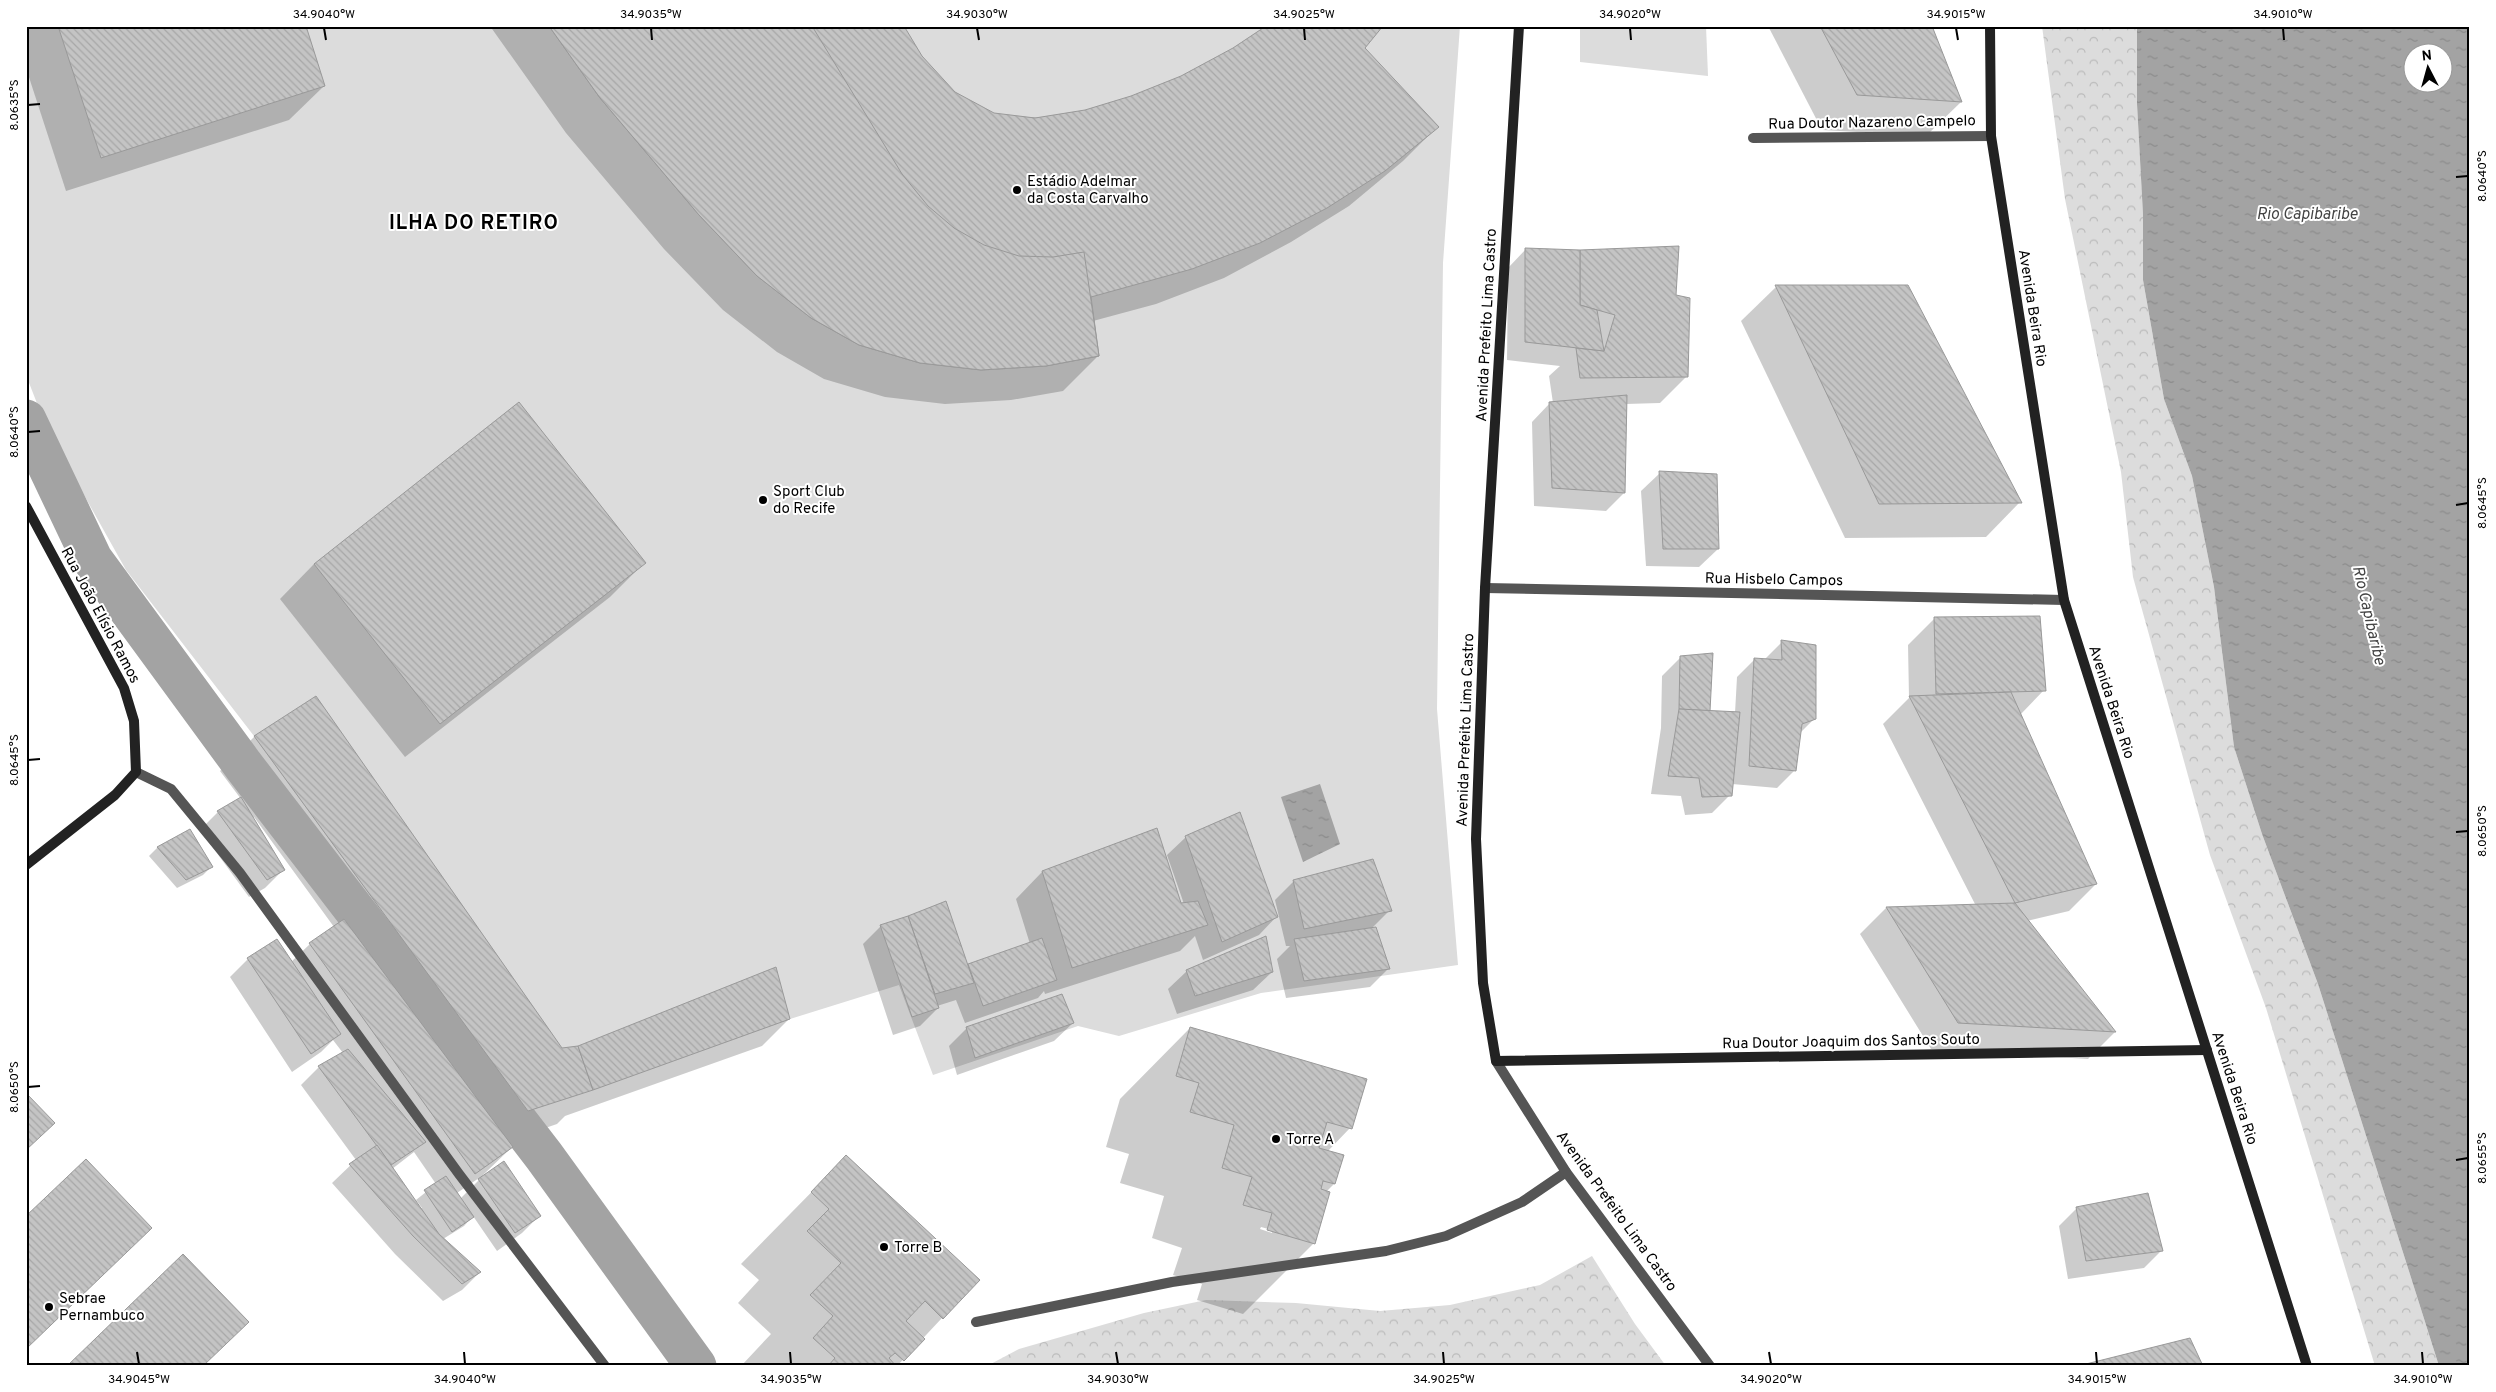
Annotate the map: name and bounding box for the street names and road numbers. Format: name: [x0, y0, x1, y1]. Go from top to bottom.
street label: Rua Doutor Nazareno Campelo: [1768, 112, 1976, 135]
street label: Avenida Prefeito Lima Castro: [1473, 228, 1502, 422]
street label: Avenida Beira Rio: [2013, 248, 2050, 368]
street label: Rua João Elísio Ramos: [56, 544, 144, 687]
street label: Rua Hisbelo Campos: [1705, 570, 1843, 591]
street label: Avenida Prefeito Lima Castro: [1454, 633, 1479, 827]
street label: Avenida Beira Rio: [2083, 643, 2138, 762]
street label: Avenida Beira Rio: [2206, 1029, 2261, 1148]
street label: Rua Doutor Joaquim dos Santos Souto: [1722, 1031, 1980, 1054]
street label: Avenida Prefeito Lima Castro: [1551, 1128, 1680, 1296]

